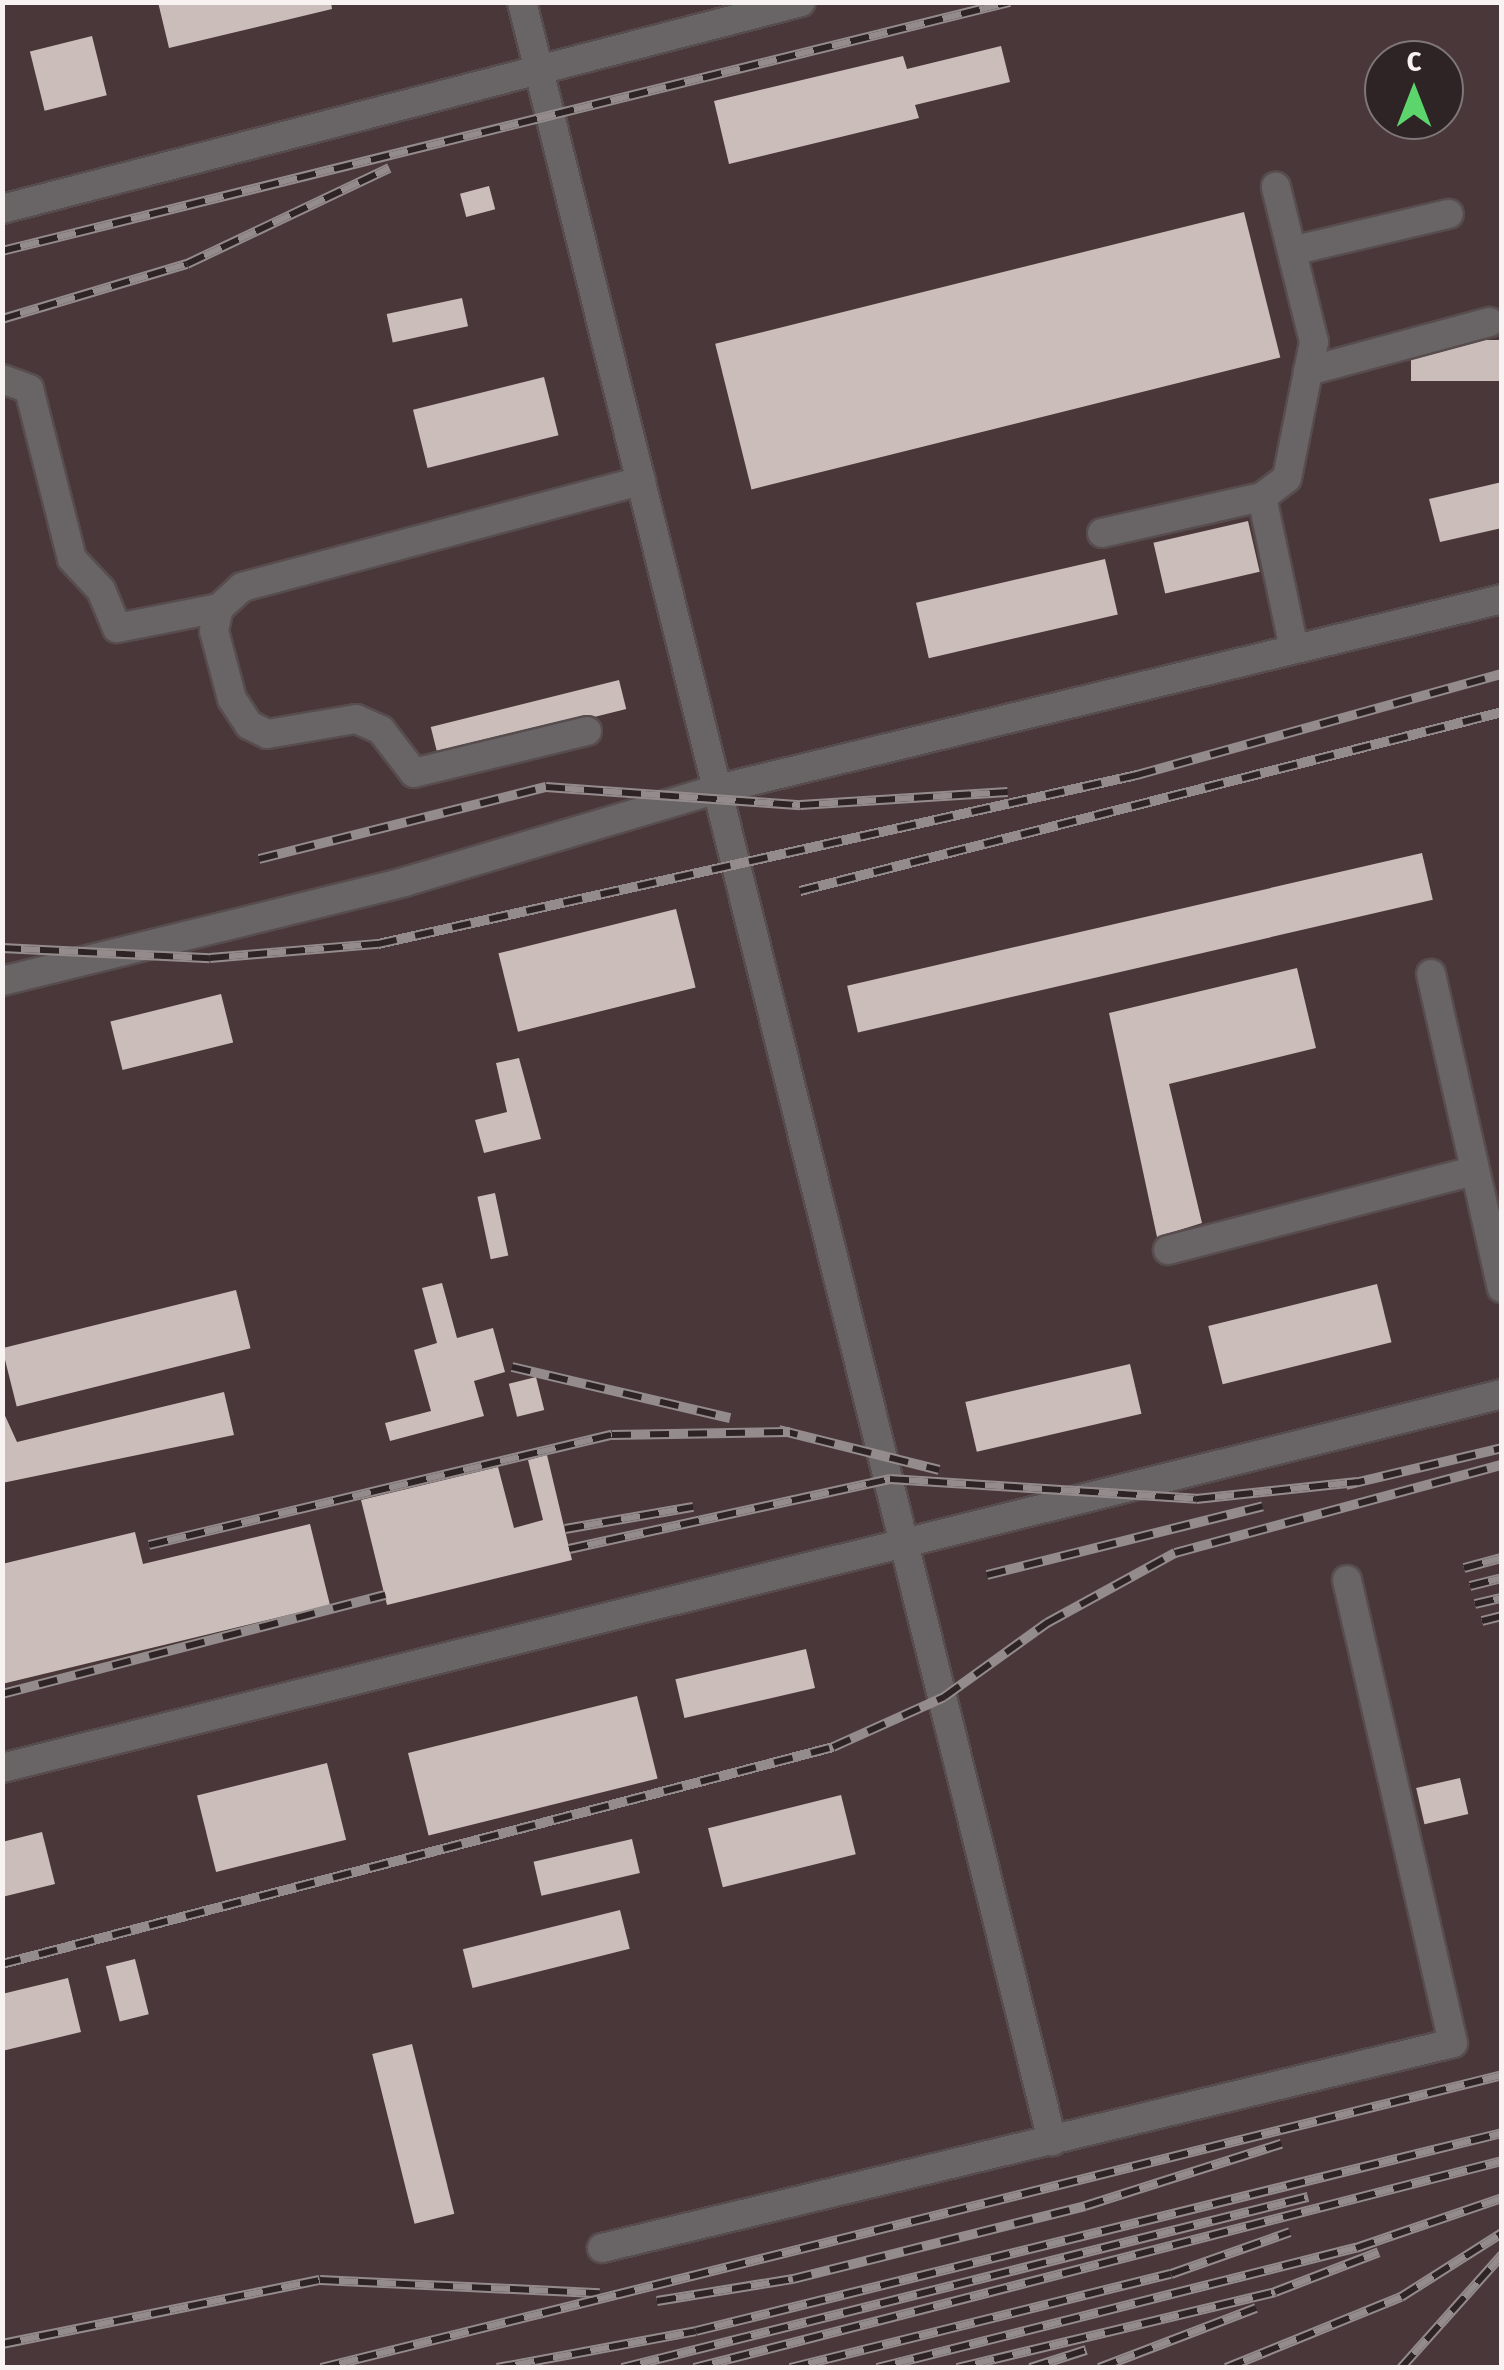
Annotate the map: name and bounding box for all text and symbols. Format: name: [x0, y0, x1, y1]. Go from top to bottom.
north arrow: [1364, 40, 1464, 140]
text: С: [1407, 45, 1421, 78]

